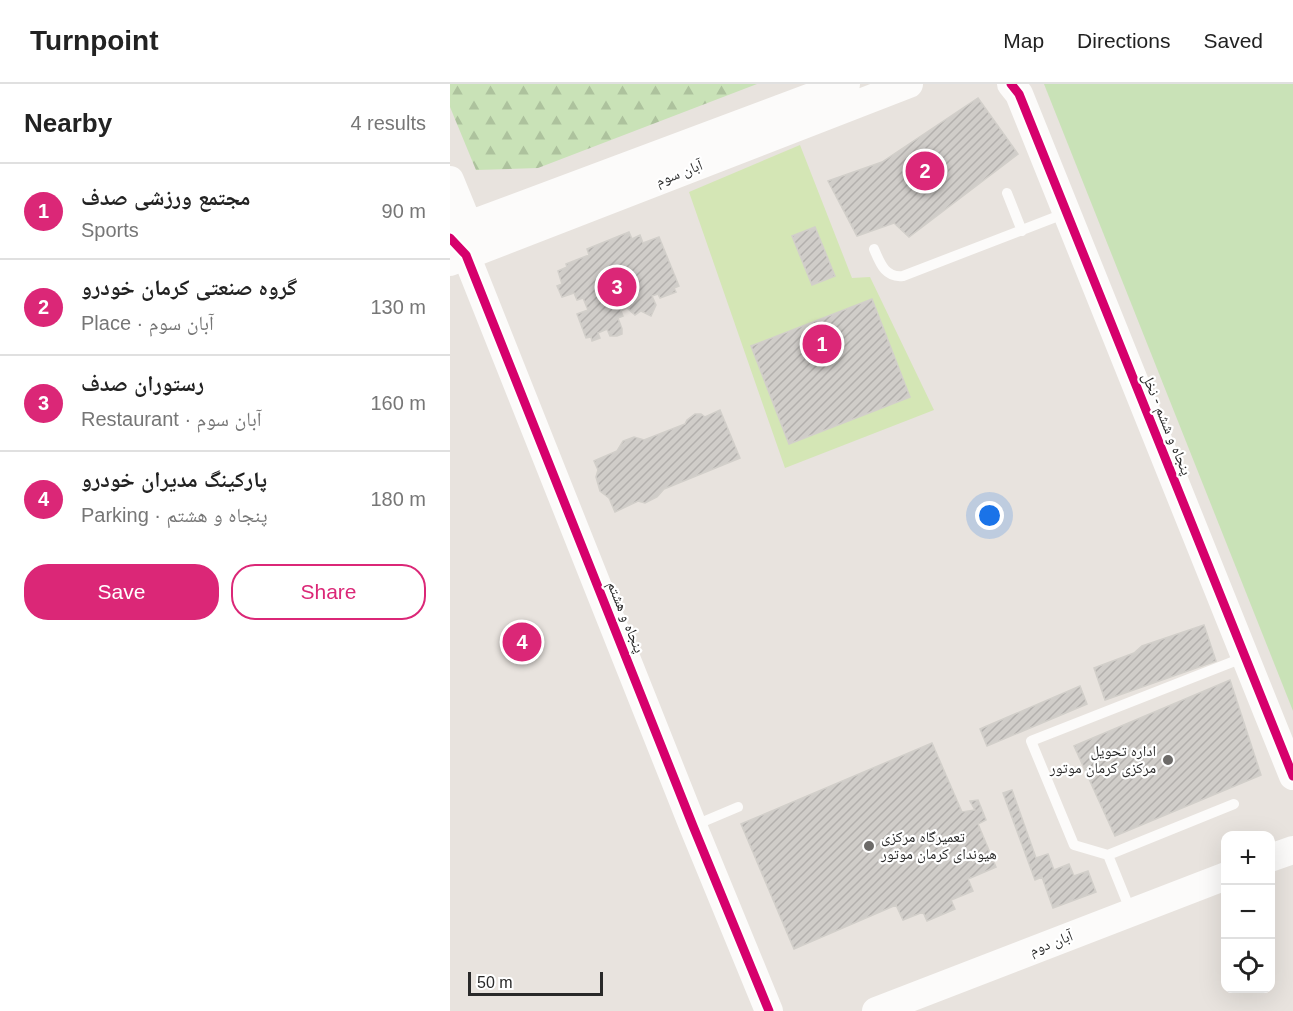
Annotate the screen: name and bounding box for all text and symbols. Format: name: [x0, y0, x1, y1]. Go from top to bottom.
text: Turnpoint: [30, 25, 159, 56]
text: Map: [1003, 29, 1044, 52]
text: Directions: [1077, 29, 1170, 52]
text: Saved: [1203, 29, 1263, 52]
text: Nearby: [24, 108, 112, 138]
text: 4 results: [350, 112, 426, 134]
pin: 2: [906, 148, 944, 194]
street label: آبان سوم: [653, 155, 706, 191]
text: مجتمع ورزشی صدف: [81, 185, 251, 210]
text: 1: [38, 200, 49, 222]
text: 90 m: [382, 200, 426, 222]
text: Sports: [81, 219, 139, 241]
pin: 3: [598, 264, 636, 310]
text: گروه صنعتی کرمان خودرو: [81, 275, 297, 300]
text: 2: [38, 296, 49, 318]
text: 130 m: [370, 296, 426, 318]
text: Place · آبان سوم: [81, 312, 214, 334]
pin: 1: [802, 322, 842, 366]
street label: پنجاه و ششم - نخل: [1137, 370, 1196, 478]
text: رستوران صدف: [81, 371, 204, 396]
text: 3: [38, 392, 49, 414]
text: 160 m: [370, 392, 426, 414]
text: Restaurant · آبان سوم: [81, 408, 262, 430]
text: پارکینگ مدیران خودرو: [81, 467, 267, 492]
text: 4: [38, 488, 49, 510]
text: 180 m: [370, 488, 426, 510]
your location: [975, 501, 1004, 530]
text: Parking · پنجاه و هشتم: [81, 504, 268, 526]
button: Save: [24, 564, 219, 620]
button: Share: [231, 564, 426, 620]
street label: پنجاه و هشتم: [603, 579, 649, 656]
pin: 4: [502, 620, 542, 664]
place label: اداره تحویل مرکزی کرمان موتور: [1049, 742, 1156, 778]
marker: اداره تحویل مرکزی کرمان موتور: [1161, 753, 1175, 767]
place label: تعمیرگاه مرکزی هیوندای کرمان موتور: [880, 828, 997, 864]
map controls: [1221, 831, 1275, 993]
button: +: [1221, 831, 1275, 885]
marker: تعمیرگاه مرکزی هیوندای کرمان موتور: [862, 839, 876, 853]
button: −: [1221, 885, 1275, 939]
street label: آبان دوم: [1027, 926, 1077, 960]
button: locate: [1221, 939, 1275, 993]
scale bar: [468, 969, 603, 996]
text: 50 m: [477, 974, 513, 991]

